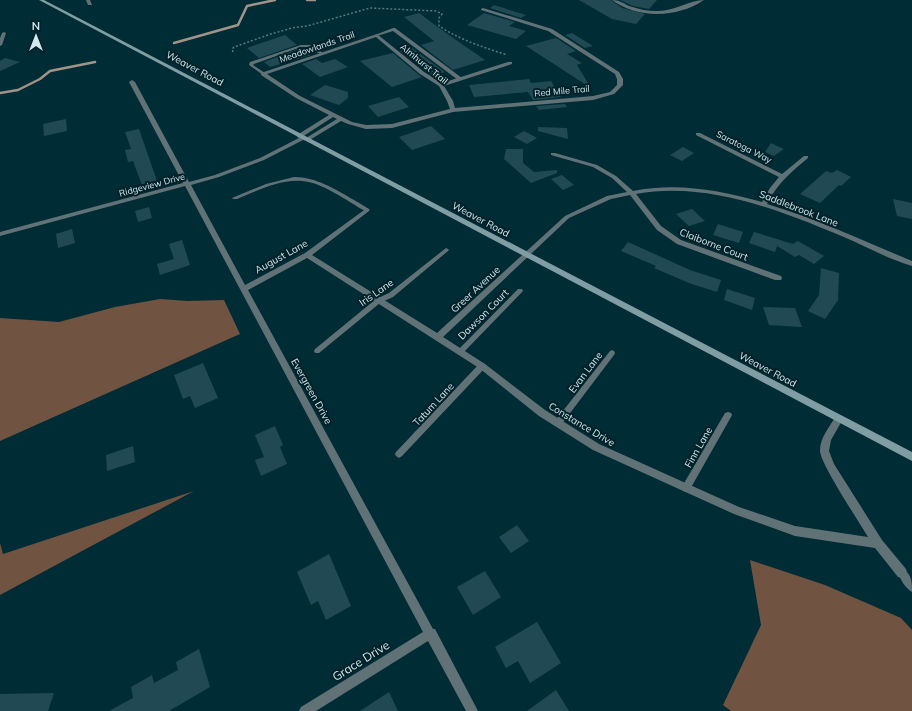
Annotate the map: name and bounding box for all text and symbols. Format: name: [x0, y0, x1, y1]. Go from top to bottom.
north arrow: [16, 16, 56, 56]
text: N: [32, 19, 40, 33]
street label: Meadowlands Trail: [278, 28, 356, 65]
street label: Almhurst Trail: [398, 41, 450, 86]
street label: Weaver Road: [164, 48, 226, 89]
street label: Red Mile Trail: [534, 83, 590, 98]
street label: Saratoga Way: [714, 128, 774, 166]
street label: Ridgeview Drive: [118, 170, 186, 199]
street label: Saddlebrook Lane: [757, 187, 840, 230]
street label: Weaver Road: [450, 199, 512, 240]
street label: Claiborne Court: [678, 225, 750, 264]
street label: August Lane: [252, 237, 310, 276]
street label: Greer Avenue: [448, 263, 503, 316]
street label: Iris Lane: [357, 276, 396, 309]
street label: Dawson Court: [455, 286, 512, 342]
street label: Evan Lane: [566, 349, 605, 395]
street label: Weaver Road: [737, 349, 799, 390]
street label: Evergreen Drive: [288, 356, 335, 426]
street label: Tatum Lane: [410, 380, 457, 429]
street label: Constance Drive: [546, 399, 617, 449]
street label: Finn Lane: [682, 424, 715, 470]
street label: Grace Drive: [329, 637, 392, 684]

